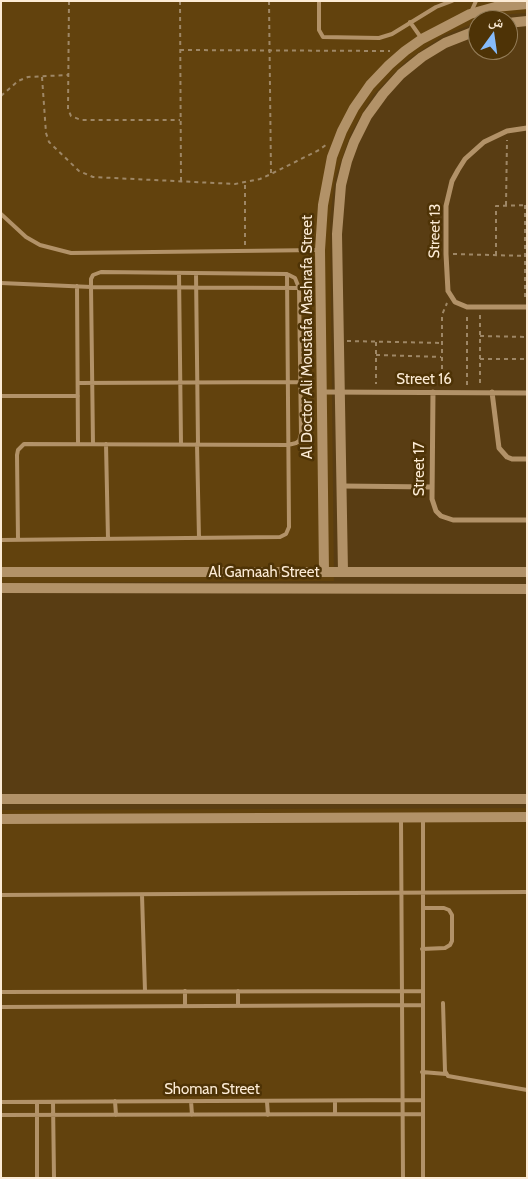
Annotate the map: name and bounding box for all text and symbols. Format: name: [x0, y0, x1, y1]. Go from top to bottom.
north arrow: [468, 10, 518, 60]
text: ش: [487, 11, 506, 32]
street label: Street 13: [426, 203, 444, 259]
street label: Al Doctor Ali Moustafa Mashrafa Street: [299, 215, 317, 459]
street label: Street 16: [396, 371, 452, 389]
street label: Street 17: [411, 442, 429, 496]
street label: Al Gamaah Street: [209, 564, 319, 582]
street label: Shoman Street: [164, 1081, 260, 1099]

